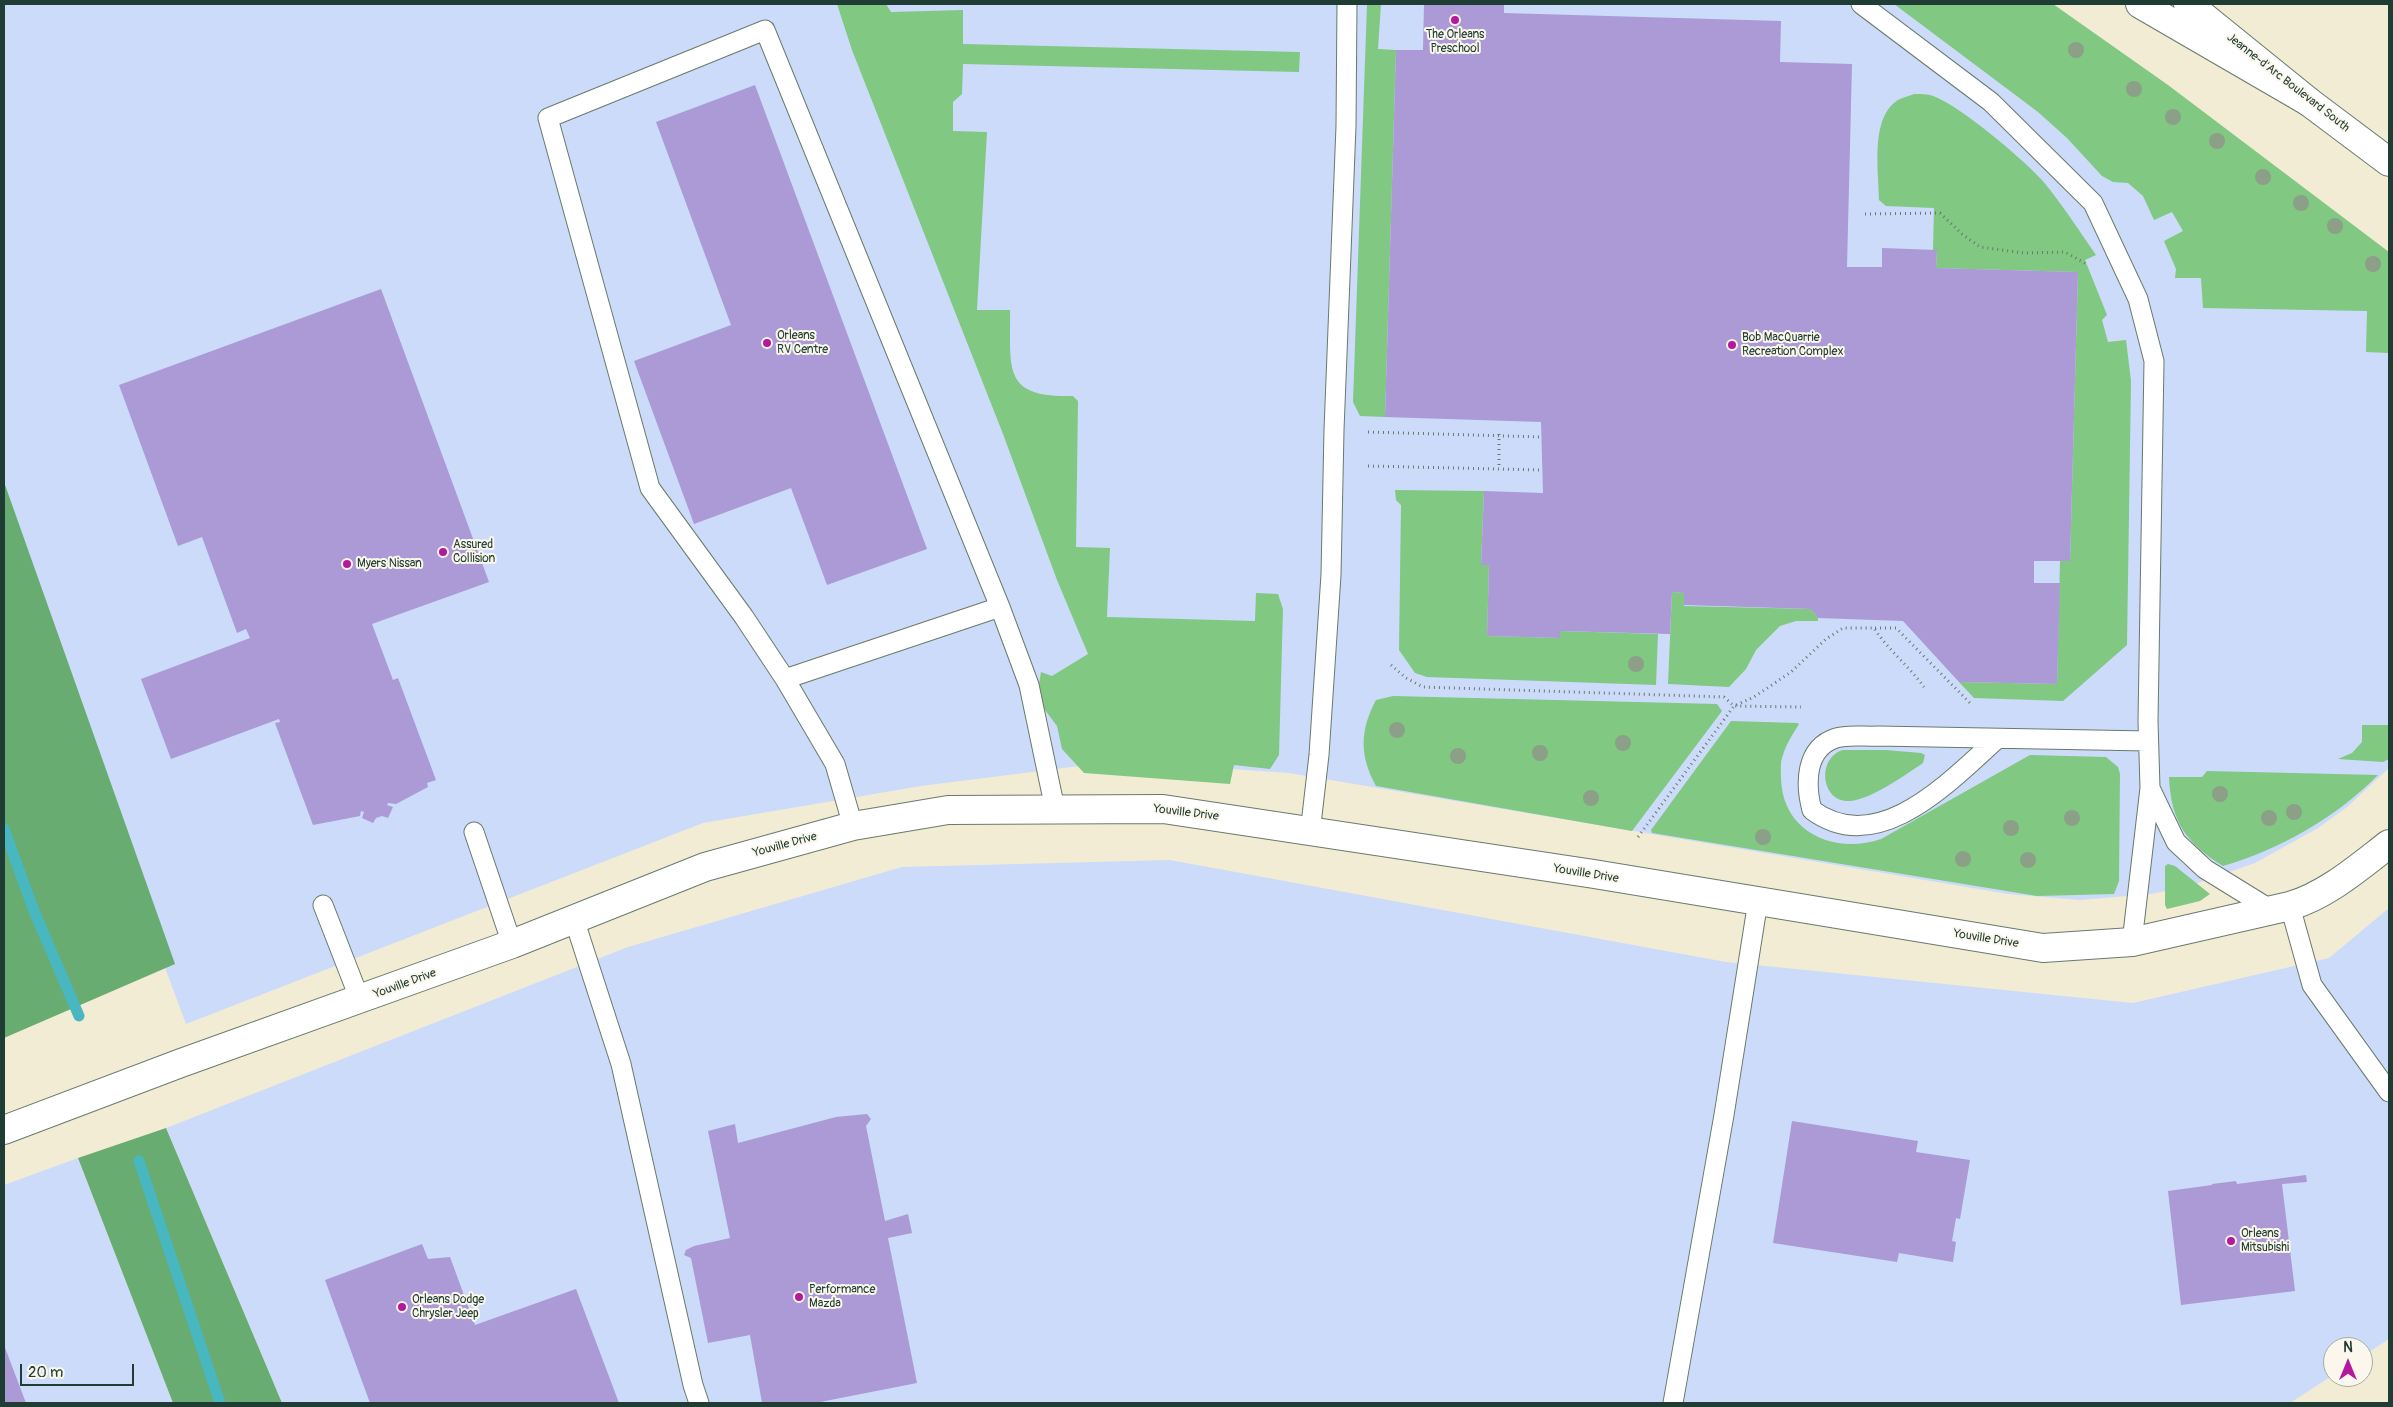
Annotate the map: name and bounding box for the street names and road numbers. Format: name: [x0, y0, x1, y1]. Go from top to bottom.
street label: Jeanne-d'Arc Boulevard South: [2224, 31, 2352, 135]
street label: Youville Drive: [1152, 802, 1220, 824]
street label: Youville Drive: [751, 830, 819, 860]
street label: Youville Drive: [1552, 862, 1620, 886]
street label: Youville Drive: [1952, 927, 2020, 951]
street label: Youville Drive: [372, 966, 438, 1002]

